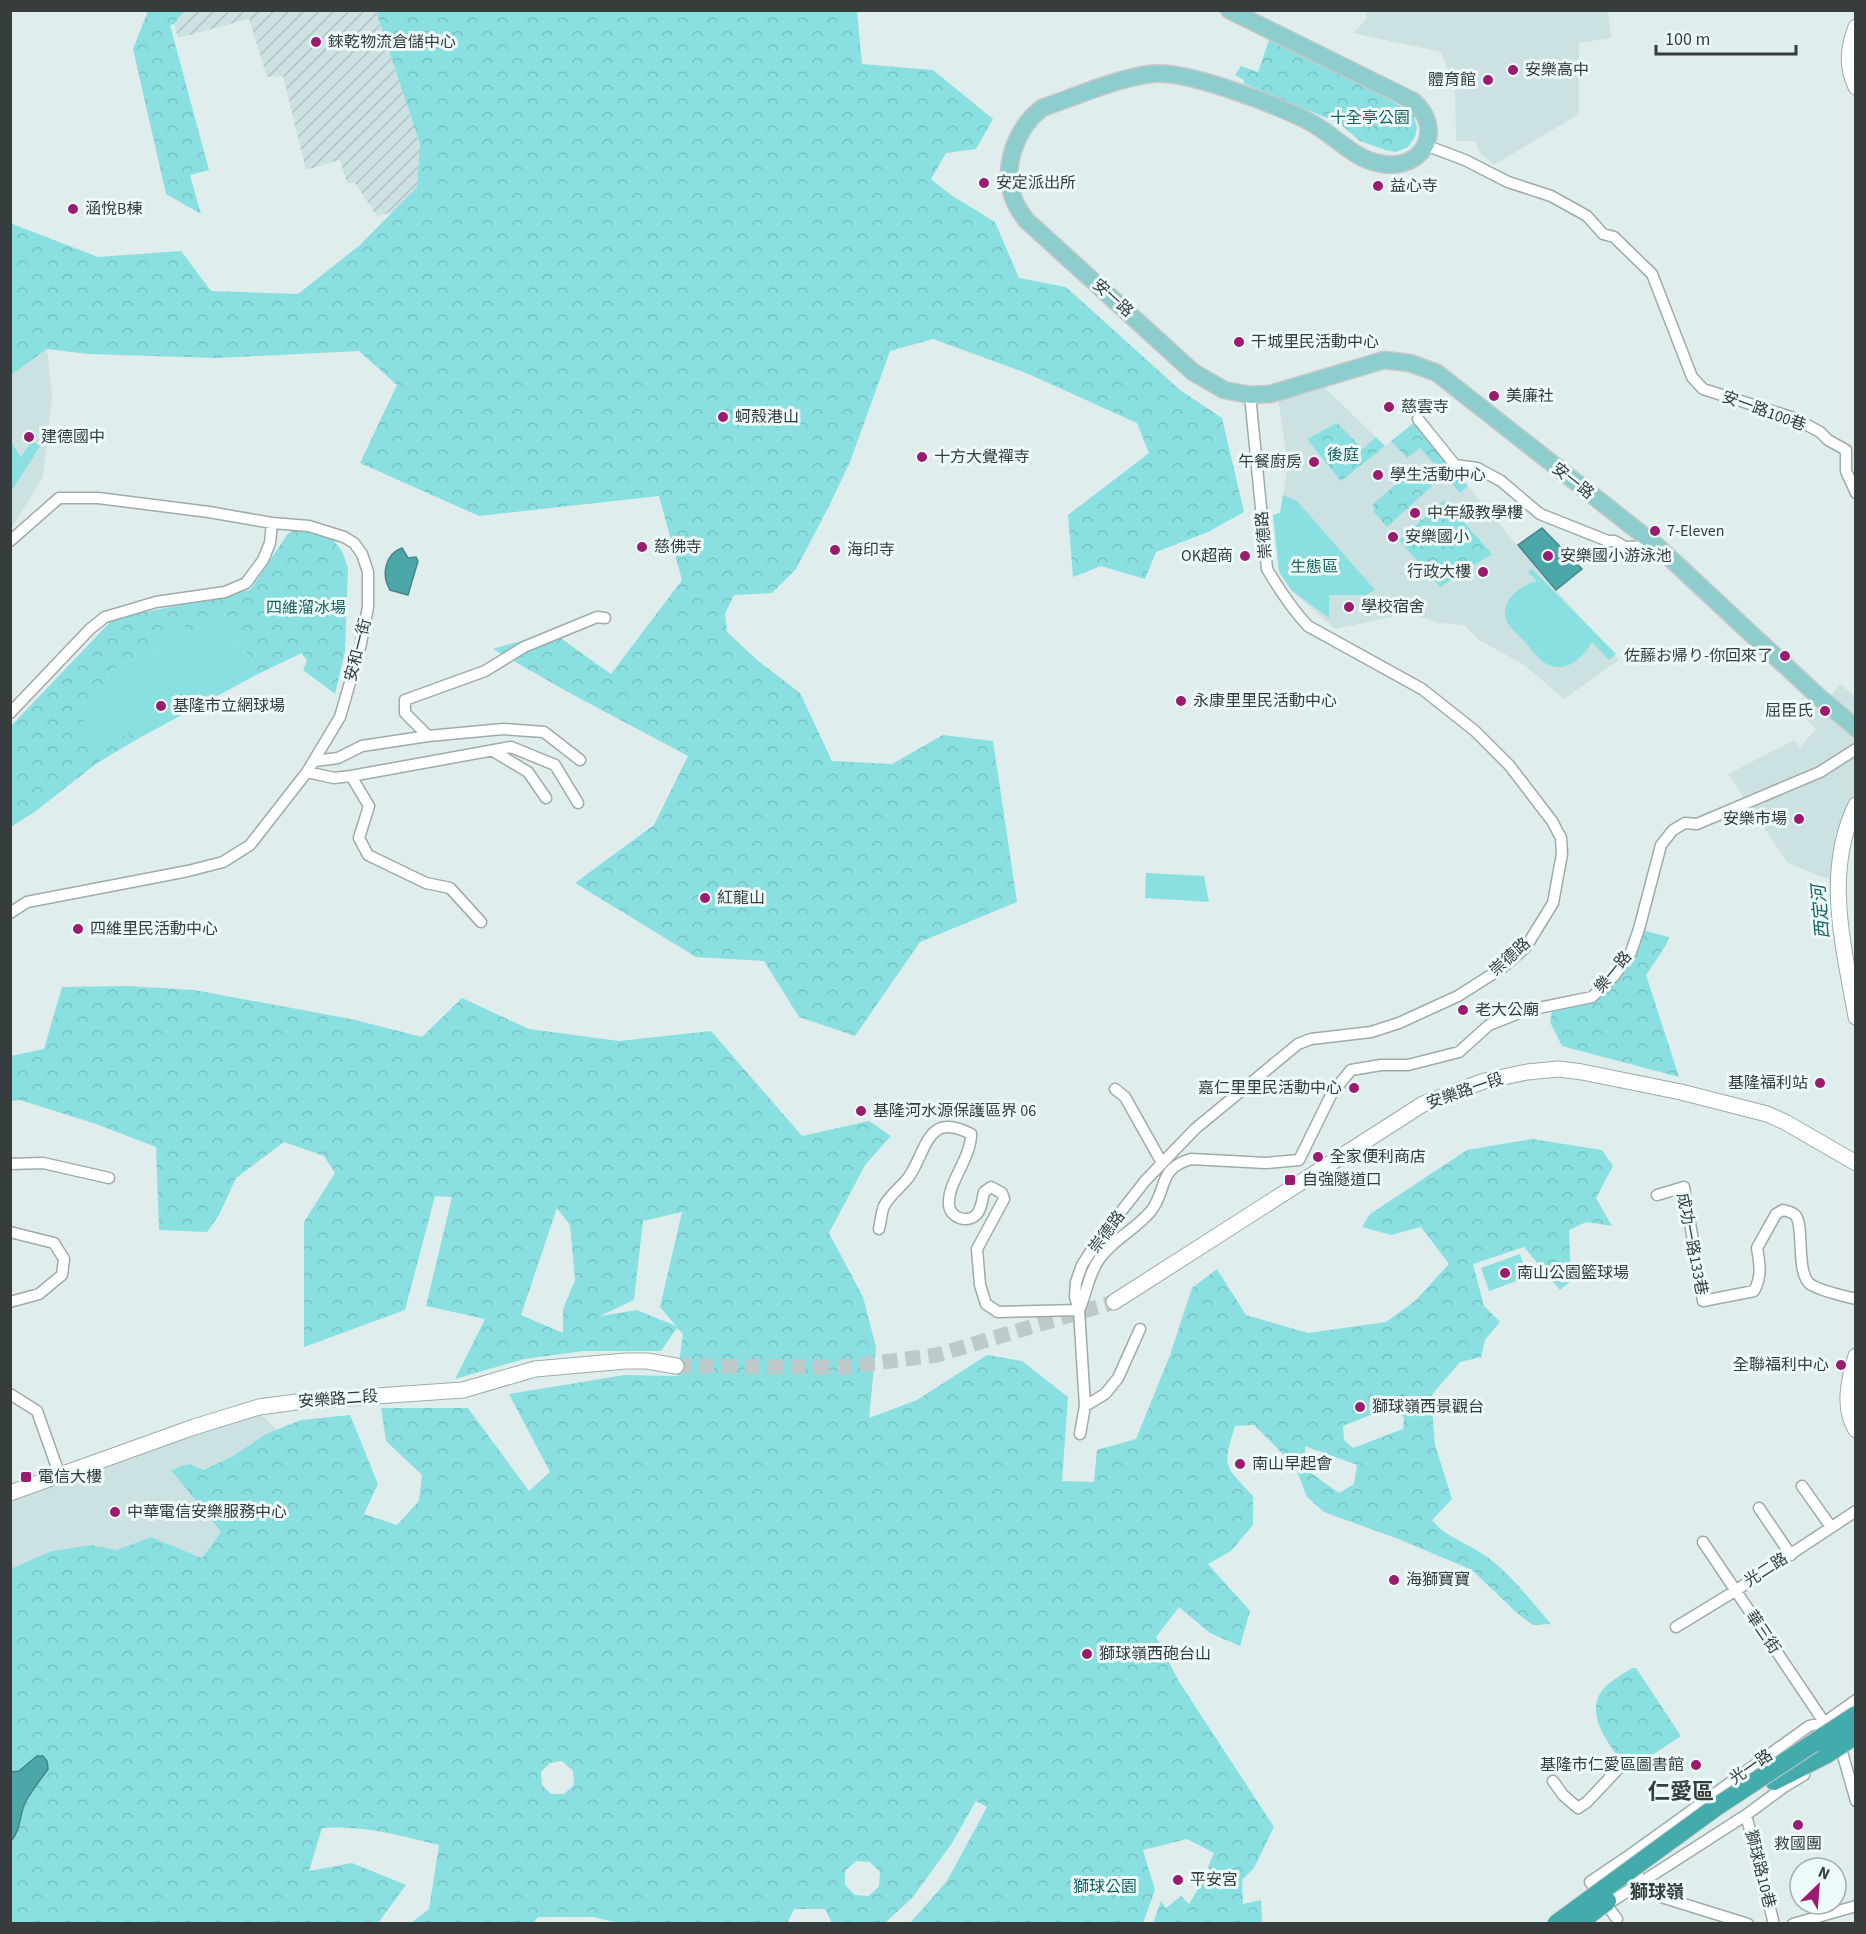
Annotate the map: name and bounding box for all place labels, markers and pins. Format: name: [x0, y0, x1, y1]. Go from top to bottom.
place label: 錸乾物流倉儲中心: [328, 31, 456, 53]
marker: 錸乾物流倉儲中心: [309, 35, 323, 49]
place label: 安樂高中: [1525, 59, 1589, 81]
marker: 安樂高中: [1506, 63, 1520, 77]
place label: 體育館: [1428, 69, 1476, 91]
marker: 體育館: [1481, 73, 1495, 87]
place label: 安定派出所: [996, 172, 1076, 194]
place label: 益心寺: [1390, 175, 1438, 197]
marker: 安定派出所: [977, 176, 991, 190]
marker: 益心寺: [1371, 179, 1385, 193]
place label: 涵悅B棟: [85, 198, 142, 220]
marker: 涵悅B棟: [66, 202, 80, 216]
place label: 干城里民活動中心: [1251, 331, 1379, 353]
marker: 干城里民活動中心: [1232, 335, 1246, 349]
place label: 美廉社: [1506, 385, 1554, 407]
marker: 美廉社: [1487, 389, 1501, 403]
place label: 慈雲寺: [1401, 396, 1449, 418]
marker: 慈雲寺: [1382, 400, 1396, 414]
place label: 蚵殼港山: [735, 406, 799, 428]
marker: 蚵殼港山: [716, 410, 730, 424]
place label: 建德國中: [41, 426, 105, 448]
marker: 建德國中: [22, 430, 36, 444]
place label: 十方大覺禪寺: [934, 446, 1030, 468]
marker: 十方大覺禪寺: [915, 450, 929, 464]
place label: 午餐廚房: [1238, 451, 1302, 473]
marker: 午餐廚房: [1307, 455, 1321, 469]
place label: 學生活動中心: [1390, 464, 1486, 486]
marker: 學生活動中心: [1371, 468, 1385, 482]
place label: 中年級教學樓: [1427, 502, 1523, 524]
marker: 中年級教學樓: [1408, 506, 1422, 520]
place label: 7-Eleven: [1667, 520, 1725, 542]
marker: 7-Eleven: [1648, 524, 1662, 538]
place label: 安樂國小: [1405, 526, 1469, 548]
marker: 安樂國小: [1386, 530, 1400, 544]
place label: 慈佛寺: [654, 536, 702, 558]
place label: 海印寺: [847, 539, 895, 561]
marker: 慈佛寺: [635, 540, 649, 554]
marker: 海印寺: [828, 543, 842, 557]
place label: OK超商: [1181, 545, 1233, 567]
place label: 安樂國小游泳池: [1560, 545, 1672, 567]
marker: OK超商: [1238, 549, 1252, 563]
marker: 安樂國小游泳池: [1541, 549, 1555, 563]
place label: 行政大樓: [1407, 561, 1471, 583]
marker: 行政大樓: [1476, 565, 1490, 579]
place label: 學校宿舍: [1361, 596, 1425, 618]
marker: 學校宿舍: [1342, 600, 1356, 614]
place label: 佐藤お帰り-你回來了: [1624, 645, 1773, 667]
marker: 佐藤お帰り-你回來了: [1778, 649, 1792, 663]
place label: 永康里里民活動中心: [1193, 690, 1337, 712]
marker: 永康里里民活動中心: [1174, 694, 1188, 708]
place label: 基隆市立網球場: [173, 695, 285, 717]
marker: 基隆市立網球場: [154, 699, 168, 713]
place label: 屈臣氏: [1765, 700, 1813, 722]
marker: 屈臣氏: [1818, 704, 1832, 718]
place label: 安樂市場: [1723, 808, 1787, 830]
marker: 安樂市場: [1792, 812, 1806, 826]
place label: 紅龍山: [717, 887, 765, 909]
marker: 紅龍山: [698, 891, 712, 905]
place label: 四維里民活動中心: [90, 918, 218, 940]
marker: 四維里民活動中心: [71, 922, 85, 936]
place label: 老大公廟: [1475, 999, 1539, 1021]
marker: 老大公廟: [1456, 1003, 1470, 1017]
place label: 基隆福利站: [1728, 1072, 1808, 1094]
marker: 基隆福利站: [1813, 1076, 1827, 1090]
place label: 嘉仁里里民活動中心: [1198, 1077, 1342, 1099]
marker: 嘉仁里里民活動中心: [1347, 1081, 1361, 1095]
place label: 基隆河水源保護區界 06: [873, 1100, 1036, 1122]
marker: 基隆河水源保護區界 06: [854, 1104, 868, 1118]
place label: 全家便利商店: [1330, 1146, 1426, 1168]
marker: 全家便利商店: [1311, 1150, 1325, 1164]
place label: 自強隧道口: [1302, 1169, 1382, 1191]
marker: 自強隧道口: [1283, 1173, 1297, 1187]
place label: 南山公園籃球場: [1517, 1262, 1629, 1284]
marker: 南山公園籃球場: [1498, 1266, 1512, 1280]
place label: 全聯福利中心: [1733, 1354, 1829, 1376]
marker: 全聯福利中心: [1834, 1358, 1848, 1372]
place label: 獅球嶺西景觀台: [1372, 1396, 1484, 1418]
marker: 獅球嶺西景觀台: [1353, 1400, 1367, 1414]
place label: 南山早起會: [1252, 1453, 1332, 1475]
marker: 南山早起會: [1233, 1457, 1247, 1471]
place label: 電信大樓: [38, 1466, 102, 1488]
marker: 電信大樓: [19, 1470, 33, 1484]
place label: 中華電信安樂服務中心: [127, 1501, 287, 1523]
marker: 中華電信安樂服務中心: [108, 1505, 122, 1519]
place label: 海獅寶寶: [1406, 1569, 1470, 1591]
marker: 海獅寶寶: [1387, 1573, 1401, 1587]
place label: 獅球嶺西砲台山: [1099, 1643, 1211, 1665]
marker: 獅球嶺西砲台山: [1080, 1647, 1094, 1661]
place label: 基隆市仁愛區圖書館: [1540, 1754, 1684, 1776]
marker: 基隆市仁愛區圖書館: [1689, 1758, 1703, 1772]
marker: 救國團: [1791, 1818, 1805, 1832]
place label: 救國團: [1774, 1833, 1822, 1855]
place label: 平安宮: [1190, 1869, 1238, 1891]
marker: 平安宮: [1171, 1873, 1185, 1887]

